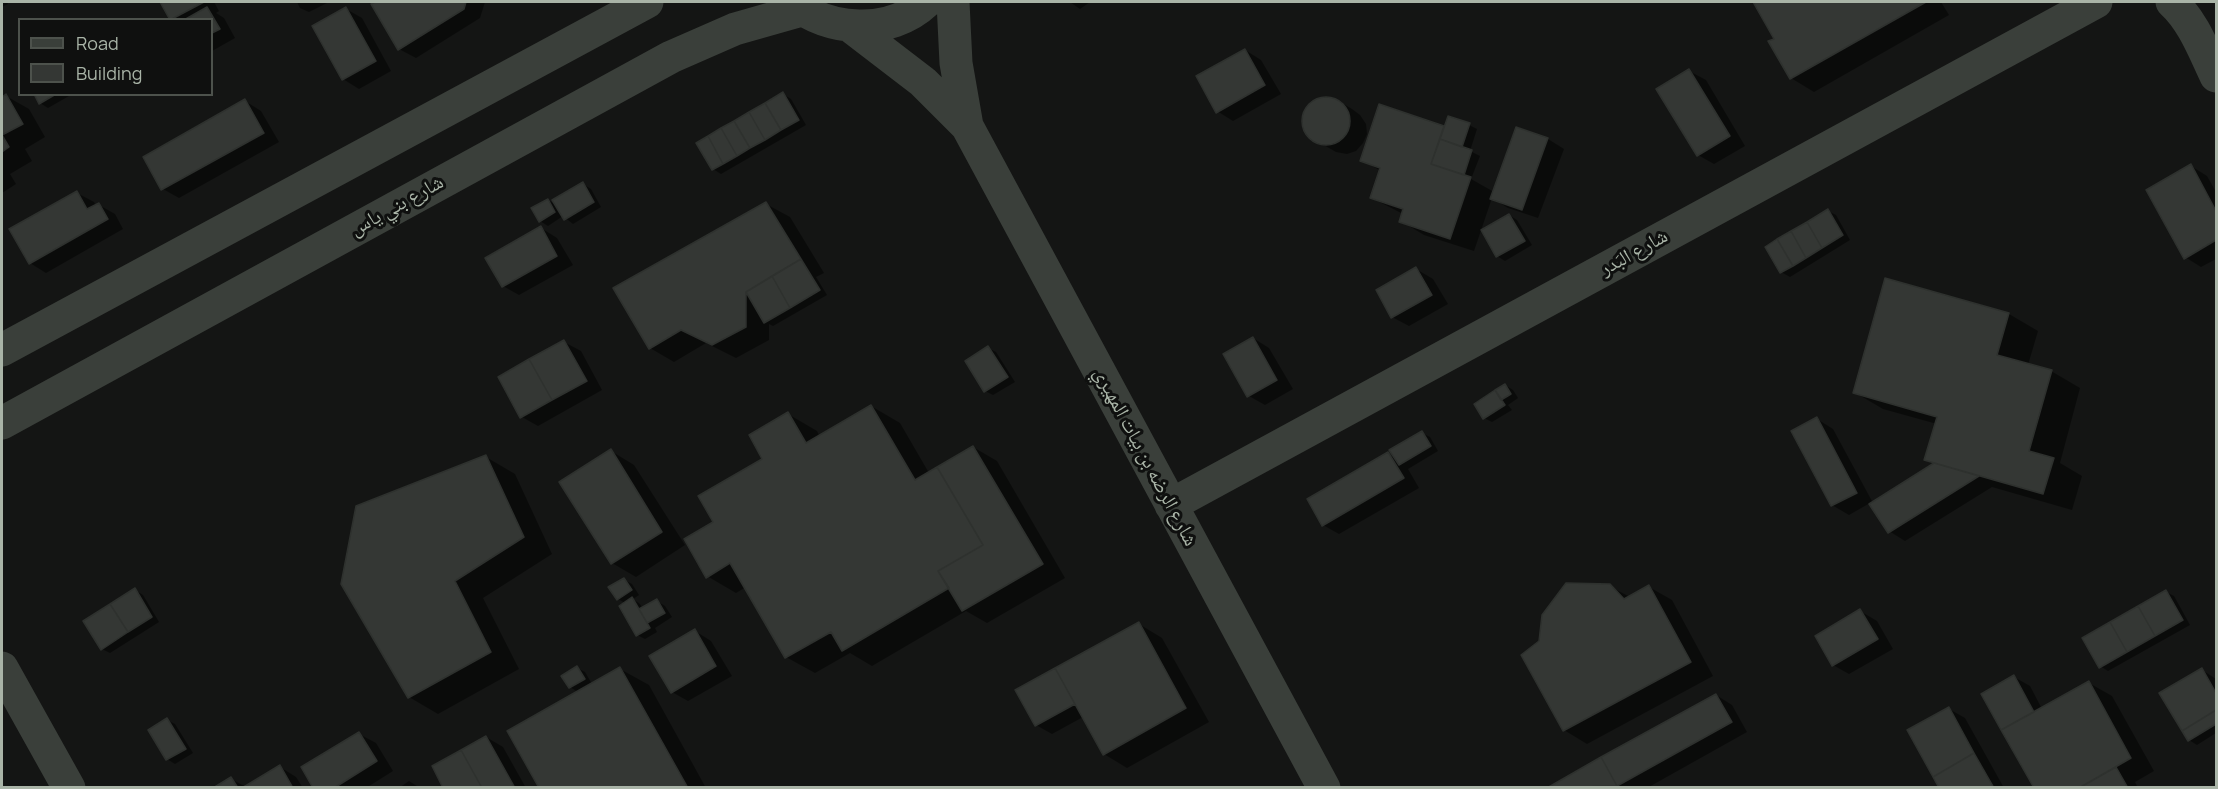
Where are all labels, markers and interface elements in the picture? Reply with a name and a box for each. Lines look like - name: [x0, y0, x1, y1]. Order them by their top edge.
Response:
- legend: [18, 18, 213, 96]
- text: Road: [76, 31, 119, 55]
- text: Building: [76, 61, 142, 85]
- street label: شارع بني ياس: [346, 170, 448, 242]
- street label: شارع البَدر: [1596, 225, 1672, 281]
- street label: شارع الرضه بن بيات المهيري: [1088, 364, 1202, 550]

